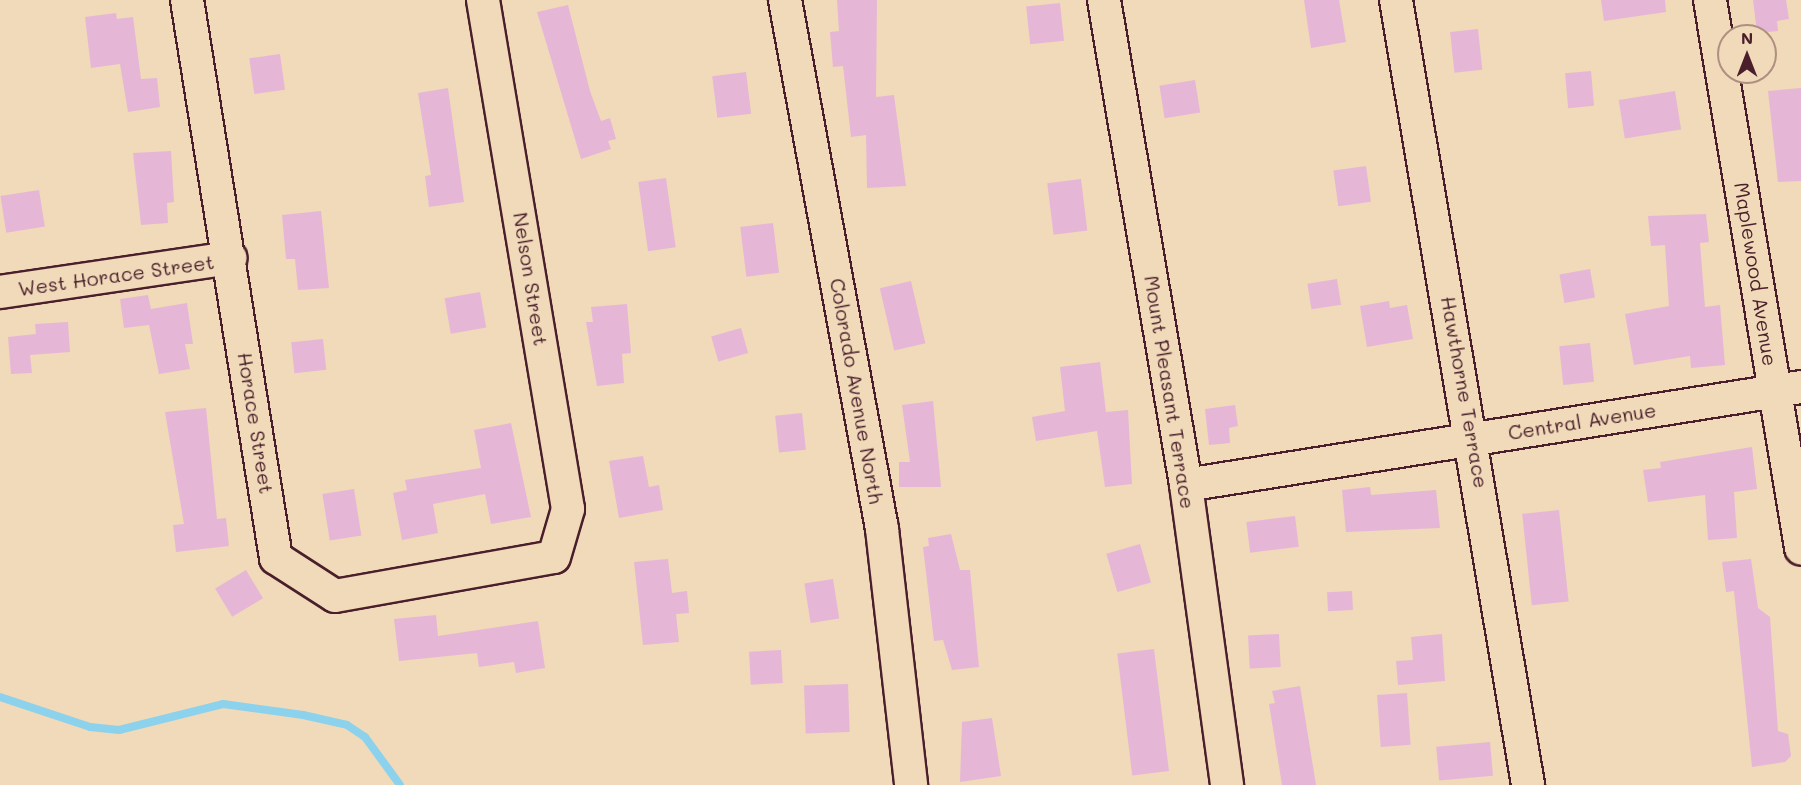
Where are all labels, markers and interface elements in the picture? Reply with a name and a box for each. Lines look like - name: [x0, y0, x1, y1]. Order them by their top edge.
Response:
- north arrow: [1717, 24, 1777, 84]
- text: N: [1741, 27, 1753, 48]
- street label: Maplewood Avenue: [1730, 180, 1782, 368]
- street label: Nelson Street: [509, 211, 553, 347]
- street label: West Horace Street: [16, 249, 216, 301]
- street label: Mount Pleasant Terrace: [1140, 274, 1200, 510]
- street label: Colorado Avenue North: [825, 276, 889, 506]
- street label: Hawthorne Terrace: [1436, 294, 1494, 490]
- street label: Horace Street: [233, 351, 279, 495]
- street label: Central Avenue: [1506, 397, 1658, 445]

